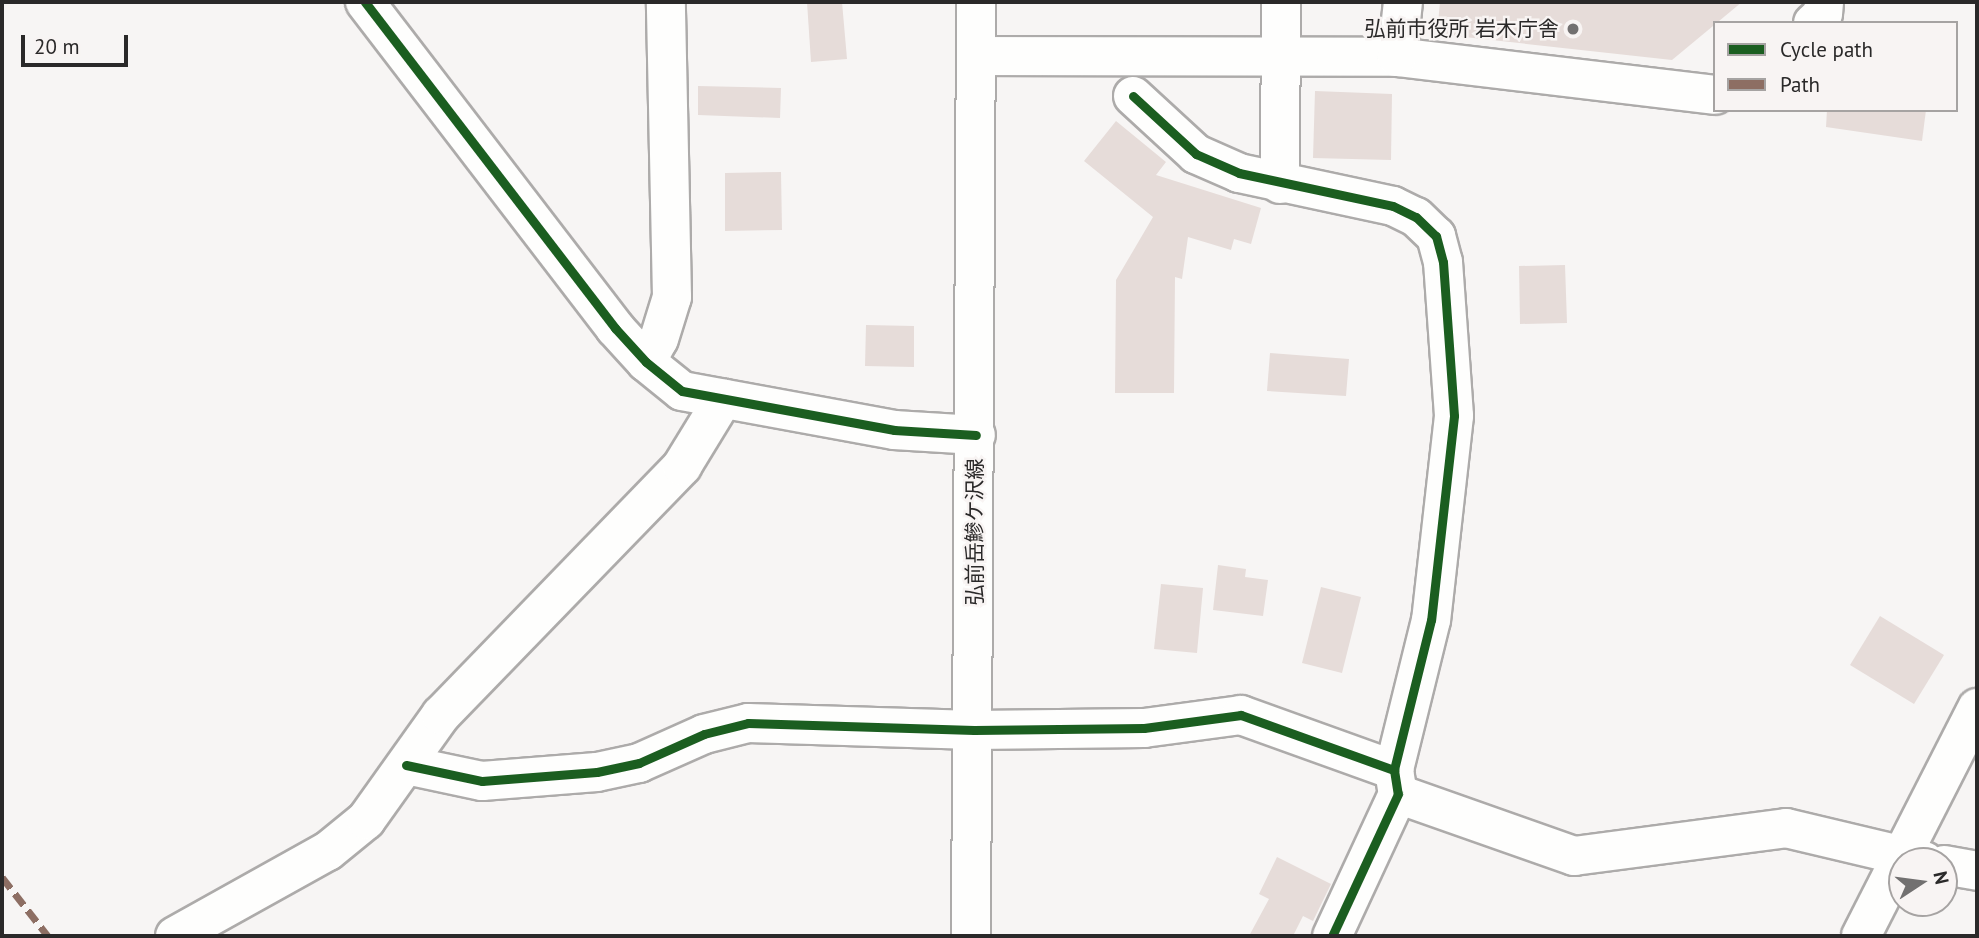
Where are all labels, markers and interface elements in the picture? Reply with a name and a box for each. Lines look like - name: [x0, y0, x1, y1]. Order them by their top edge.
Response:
- place label: 弘前市役所 岩木庁舎: [1364, 16, 1559, 42]
- scale bar: [24, 21, 131, 65]
- marker: 弘前市役所 岩木庁舎: [1565, 21, 1581, 37]
- legend: [1713, 21, 1958, 112]
- text: 20 m: [34, 33, 80, 60]
- text: Cycle path: [1780, 36, 1873, 63]
- text: Path: [1780, 71, 1820, 98]
- street label: 弘前岳鰺ケ沢線: [962, 459, 988, 605]
- north arrow: [1888, 847, 1958, 917]
- text: N: [1928, 869, 1955, 886]

